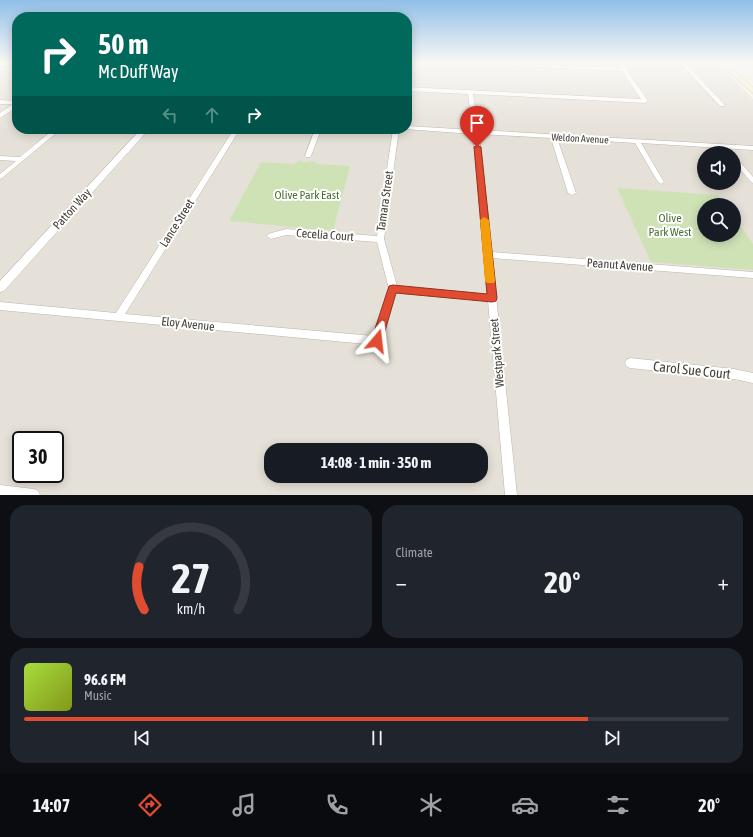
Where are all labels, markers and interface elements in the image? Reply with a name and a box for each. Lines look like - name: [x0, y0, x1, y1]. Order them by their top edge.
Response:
- icon: right: [32, 28, 84, 80]
- text: 50 m: [98, 28, 148, 60]
- text: Mc Duff Way: [98, 61, 178, 82]
- icon: left: [159, 104, 181, 126]
- icon: ahead: [201, 104, 223, 126]
- icon: right: [243, 104, 265, 126]
- pin: [460, 106, 494, 147]
- icon: arrive: [466, 112, 488, 134]
- street label: Weldon Avenue: [551, 132, 609, 146]
- map controls: [697, 146, 741, 242]
- button: sound: [697, 146, 741, 190]
- street label: Tamara Street: [374, 169, 396, 232]
- street label: Patton Way: [50, 186, 94, 232]
- park label: Olive Park East: [275, 188, 340, 202]
- street label: Lance Street: [157, 196, 198, 250]
- button: search: [697, 198, 741, 242]
- park label: Olive Park West: [648, 211, 692, 239]
- street label: Cecelia Court: [296, 226, 355, 244]
- street label: Peanut Avenue: [586, 256, 654, 274]
- street label: Eloy Avenue: [161, 314, 215, 334]
- street label: Westpark Street: [487, 317, 507, 388]
- position arrow: [356, 320, 398, 362]
- street label: Carol Sue Court: [653, 358, 731, 382]
- speed limit sign: 30: [12, 431, 64, 483]
- text: 14:08 · 1 min · 350 m: [321, 454, 431, 471]
- text: Climate: [396, 545, 433, 560]
- text: 27: [171, 553, 210, 601]
- text: 20°: [544, 565, 580, 599]
- text: −: [396, 569, 407, 595]
- text: +: [718, 569, 729, 595]
- text: km/h: [177, 600, 205, 616]
- text: 96.6 FM: [84, 671, 126, 688]
- text: Music: [84, 688, 111, 703]
- icon: previous: [131, 727, 153, 749]
- icon: pause: [366, 727, 388, 749]
- icon: next: [601, 727, 623, 749]
- icon: directions: [136, 791, 164, 819]
- icon: music: [230, 791, 258, 819]
- icon: phone: [323, 791, 351, 819]
- icon: climate: [417, 791, 445, 819]
- icon: car: [511, 791, 539, 819]
- icon: filters: [604, 791, 632, 819]
- text: 14:07: [33, 795, 70, 816]
- text: 20°: [698, 795, 720, 816]

